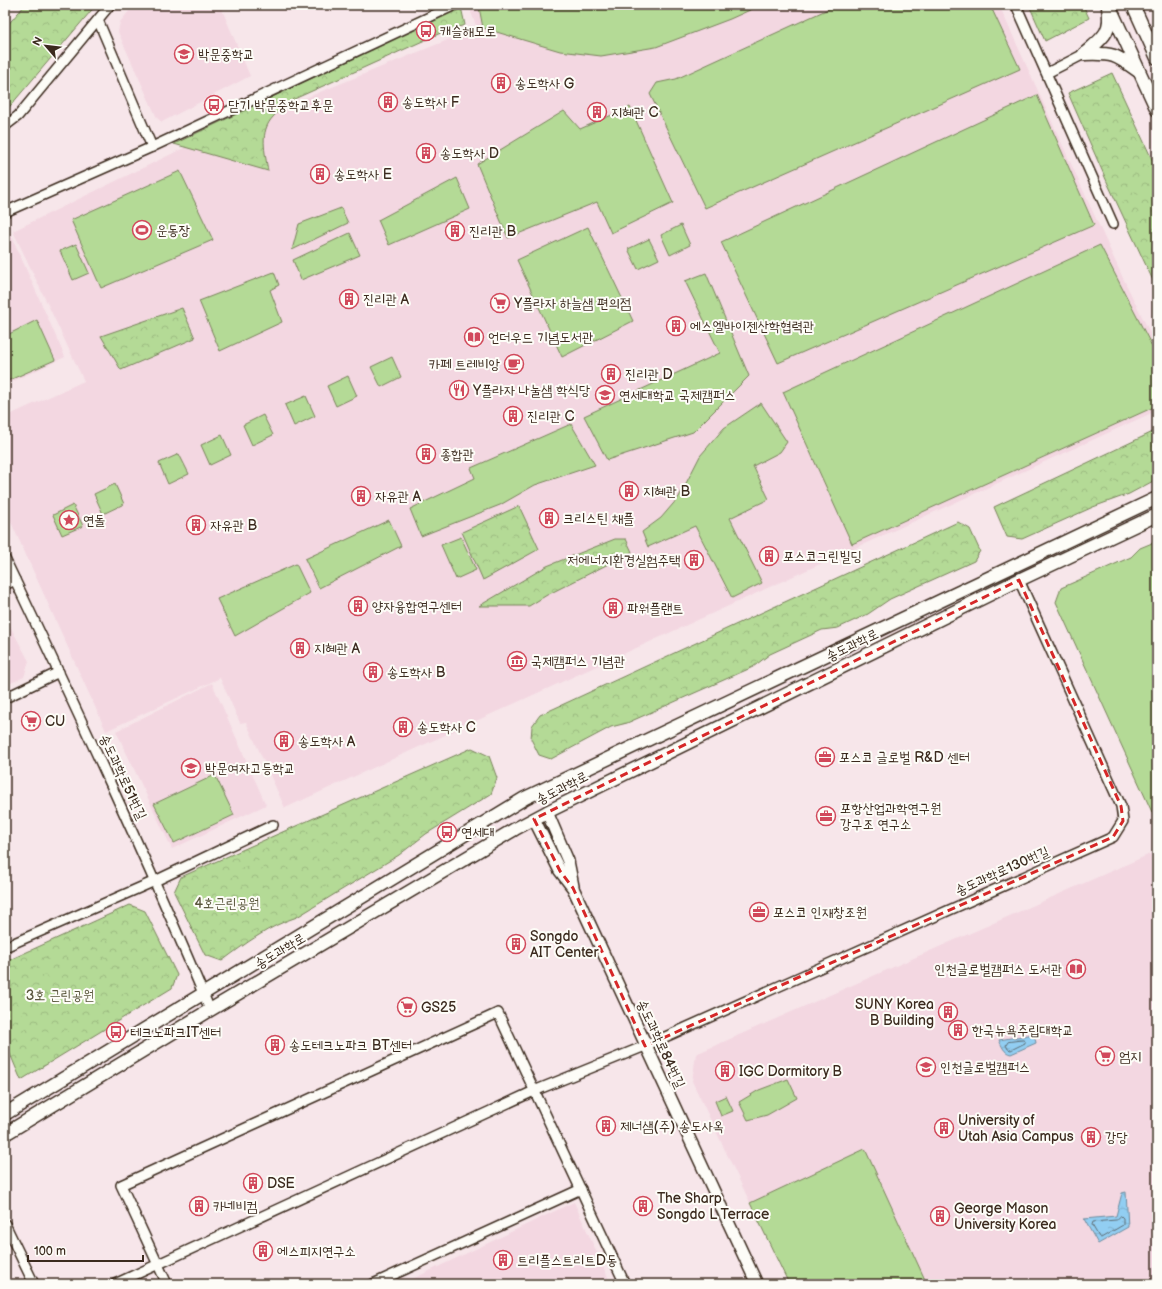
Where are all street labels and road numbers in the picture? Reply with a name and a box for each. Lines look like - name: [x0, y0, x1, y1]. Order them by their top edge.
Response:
- street label: 송도과학로: [823, 625, 881, 665]
- street label: 송도과학로51번길: [96, 732, 151, 823]
- street label: 송도과학로: [533, 768, 591, 808]
- street label: 송도과학로130번길: [952, 842, 1052, 899]
- street label: 송도과학로: [251, 929, 309, 973]
- street label: 송도과학로84번길: [633, 997, 689, 1092]

